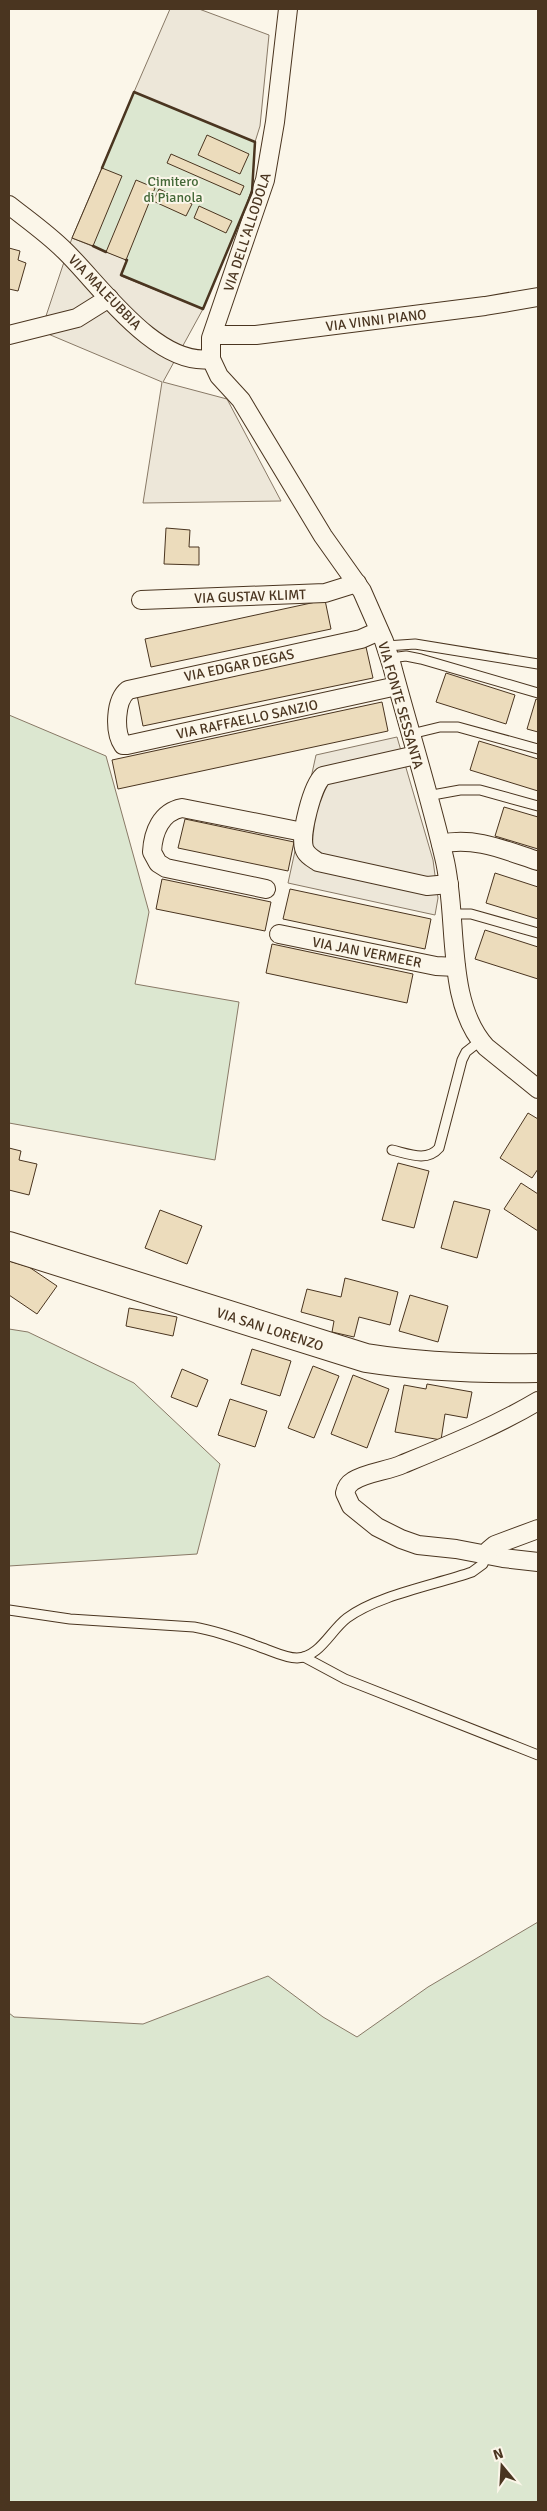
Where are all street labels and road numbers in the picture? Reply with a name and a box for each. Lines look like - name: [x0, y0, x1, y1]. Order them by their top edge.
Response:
- street label: VIA DELL'ALLODOLA: [220, 170, 275, 294]
- street label: VIA MALEUBBIA: [65, 251, 145, 334]
- street label: VIA VINNI PIANO: [325, 306, 427, 335]
- street label: VIA GUSTAV KLIMT: [194, 586, 306, 607]
- street label: VIA FONTE SESSANTA: [374, 640, 427, 771]
- street label: VIA EDGAR DEGAS: [183, 645, 296, 685]
- street label: VIA RAFFAELLO SANZIO: [175, 696, 319, 743]
- street label: VIA JAN VERMEER: [311, 934, 423, 971]
- street label: VIA SAN LORENZO: [214, 1304, 325, 1355]

